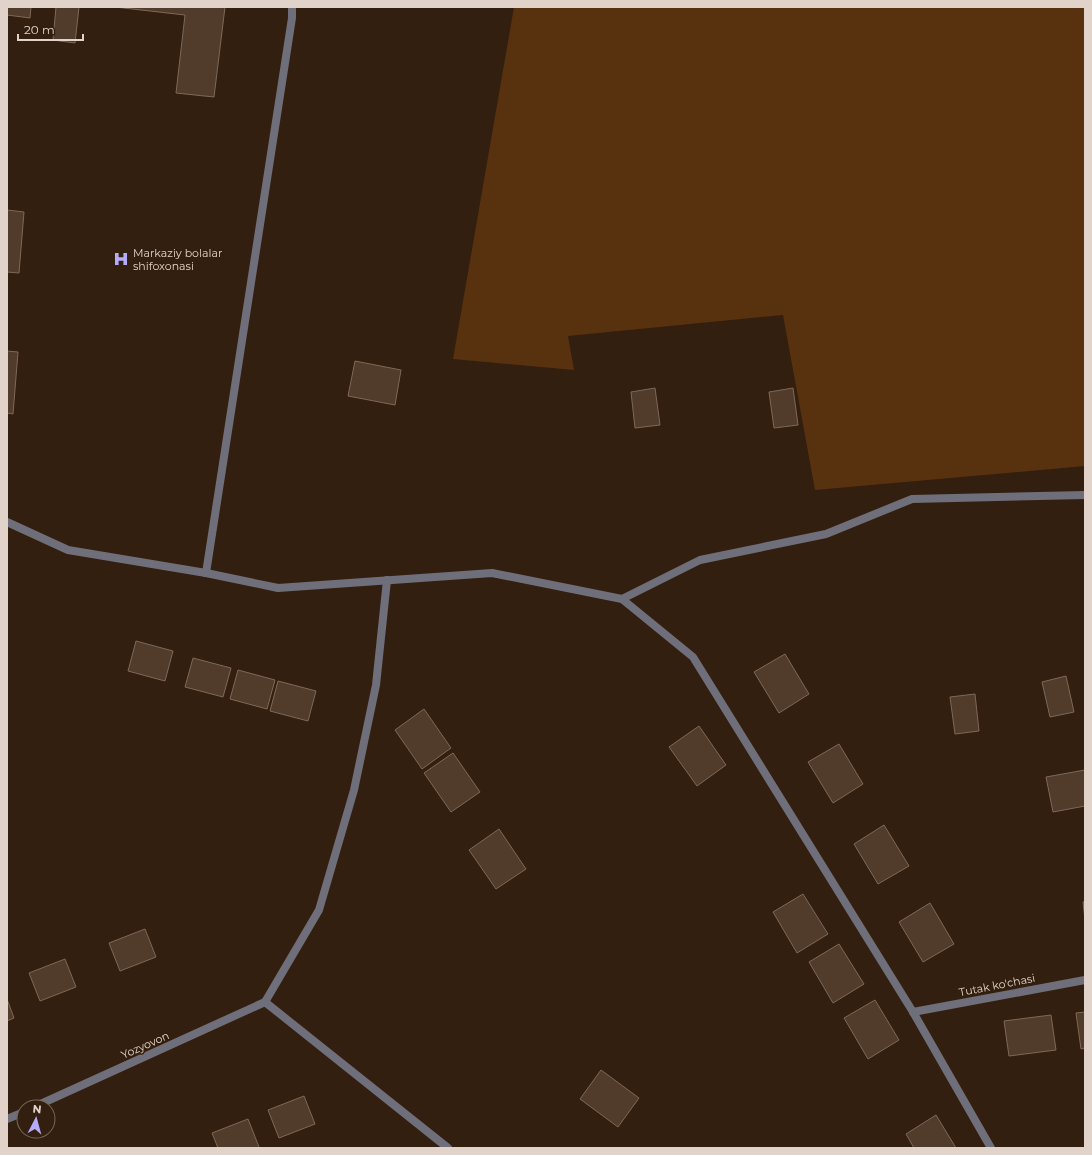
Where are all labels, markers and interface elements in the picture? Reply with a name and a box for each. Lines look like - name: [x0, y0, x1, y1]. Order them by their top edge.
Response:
- scale bar: [18, 16, 83, 42]
- text: 20 m: [24, 22, 55, 37]
- place label: Markaziy bolalar shifoxonasi: [133, 246, 222, 273]
- hospital icon: Markaziy bolalar shifoxonasi: [112, 250, 130, 268]
- street label: Tutak ko'chasi: [958, 971, 1036, 999]
- street label: Yozyovon: [119, 1028, 171, 1062]
- north arrow: [16, 1099, 56, 1139]
- text: N: [32, 1102, 42, 1116]

